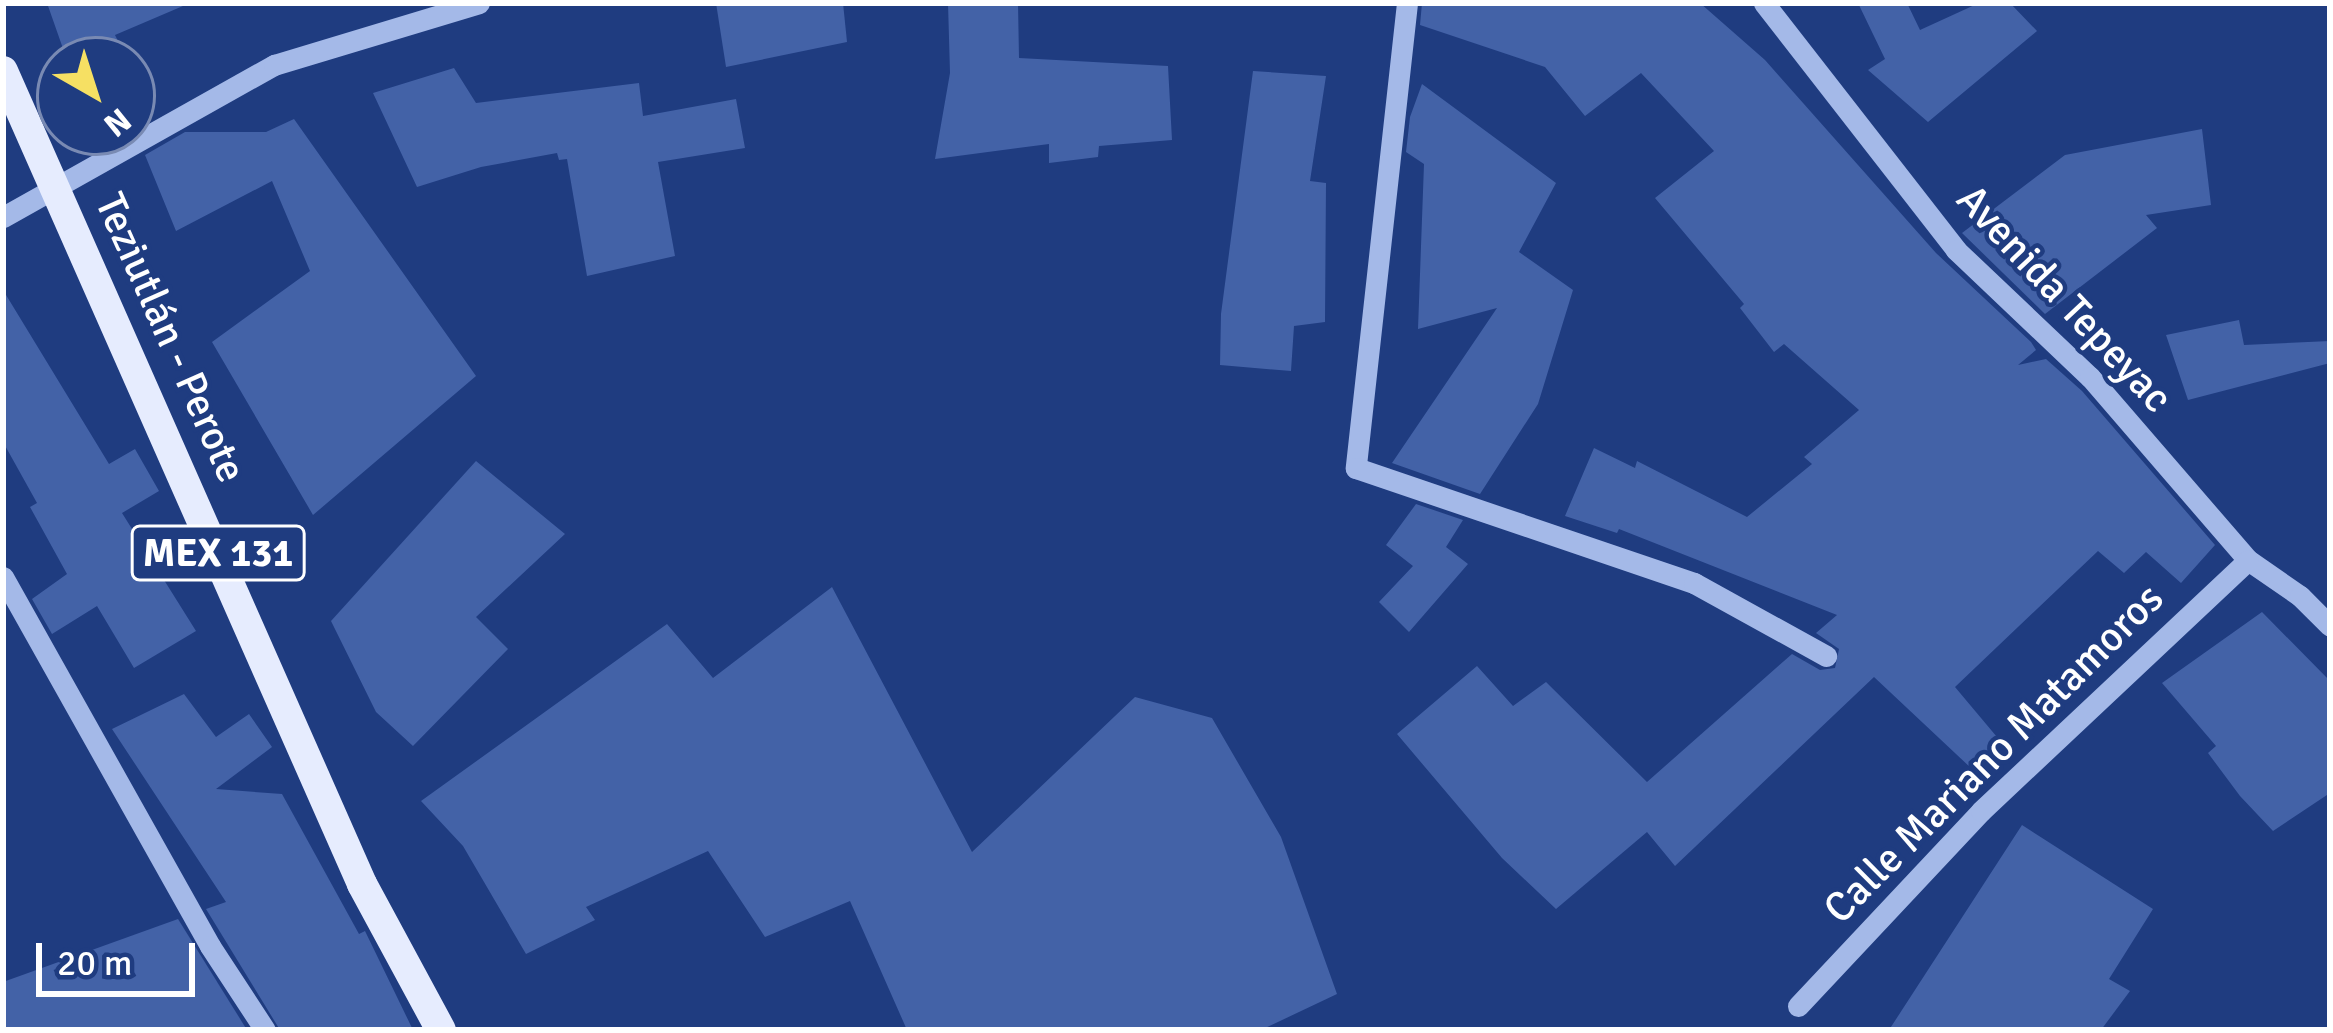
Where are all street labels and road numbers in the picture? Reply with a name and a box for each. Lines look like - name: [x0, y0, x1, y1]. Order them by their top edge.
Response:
- street label: Avenida Tepeyac: [1946, 175, 2182, 423]
- street label: Teziutlán - Perote: [84, 186, 256, 490]
- road number: MEX 131: [128, 520, 308, 586]
- street label: Calle Mariano Matamoros: [1814, 574, 2174, 934]

